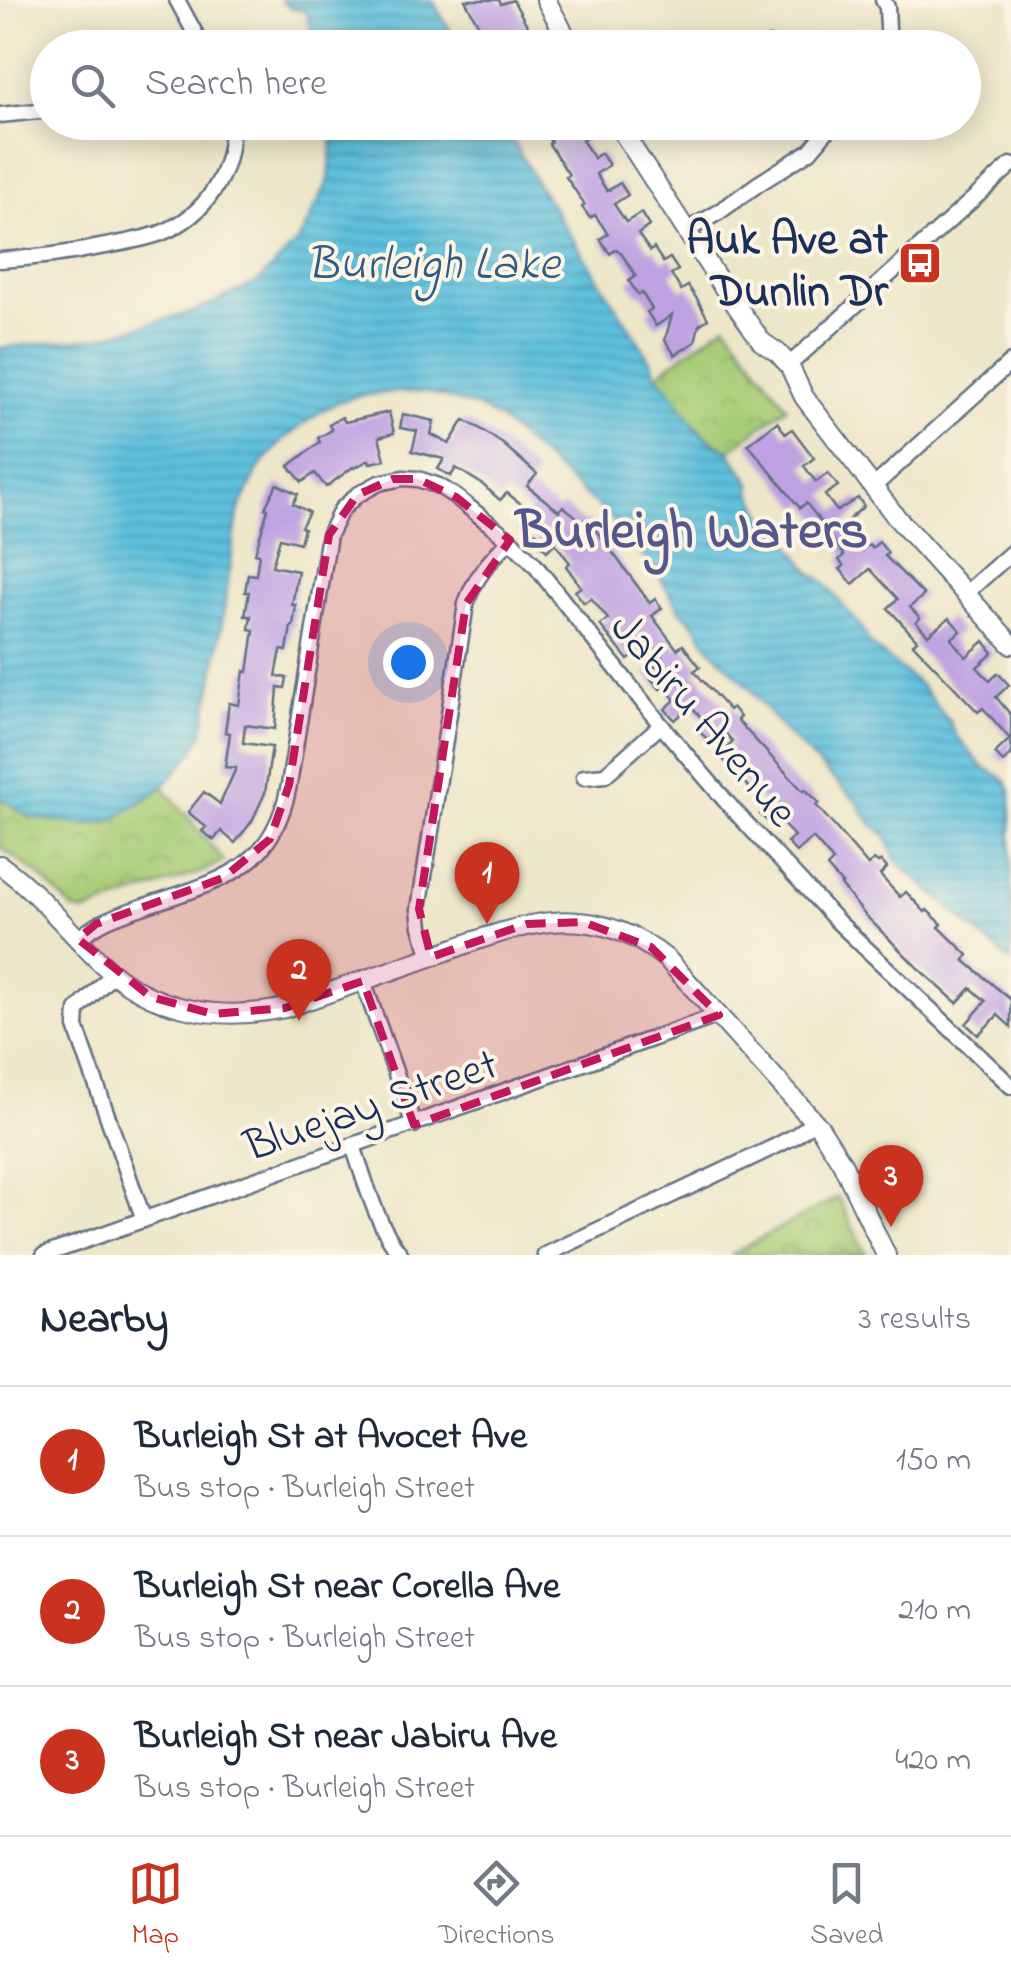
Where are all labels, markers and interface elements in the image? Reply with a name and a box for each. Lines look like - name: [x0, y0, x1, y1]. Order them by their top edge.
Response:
- search box: [30, 30, 981, 140]
- text: Search here: [145, 57, 327, 113]
- icon: search: [65, 58, 120, 113]
- place label: Auk Ave at Dunlin Dr: [686, 209, 889, 327]
- water label: Burleigh Lake: [306, 231, 562, 302]
- bus stop icon: Auk Ave at Dunlin Dr: [897, 240, 943, 286]
- district label: Burleigh Waters: [514, 494, 868, 575]
- street label: Jabiru Avenue: [592, 599, 813, 844]
- your location: [383, 637, 434, 688]
- pin: 1: [454, 842, 520, 924]
- pin: 2: [266, 938, 332, 1021]
- street label: Bluejay Street: [235, 1034, 507, 1182]
- pin: 3: [858, 1144, 924, 1227]
- text: Nearby: [40, 1290, 168, 1351]
- text: 3 results: [859, 1297, 971, 1344]
- text: Burleigh St at Avocet Ave: [135, 1410, 527, 1466]
- text: 1: [67, 1438, 78, 1485]
- text: 150 m: [896, 1438, 971, 1485]
- text: Bus stop · Burleigh Street: [135, 1466, 475, 1513]
- text: Burleigh St near Corella Ave: [135, 1560, 560, 1616]
- text: 2: [65, 1588, 80, 1635]
- text: 210 m: [898, 1588, 971, 1635]
- text: Bus stop · Burleigh Street: [135, 1616, 475, 1663]
- text: Burleigh St near Jabiru Ave: [135, 1710, 557, 1766]
- text: 3: [66, 1738, 79, 1785]
- text: 420 m: [895, 1738, 971, 1785]
- text: Bus stop · Burleigh Street: [135, 1766, 475, 1813]
- tab: Map: [128, 1856, 183, 1957]
- tab: Directions: [438, 1856, 555, 1957]
- tab: Saved: [810, 1856, 883, 1957]

